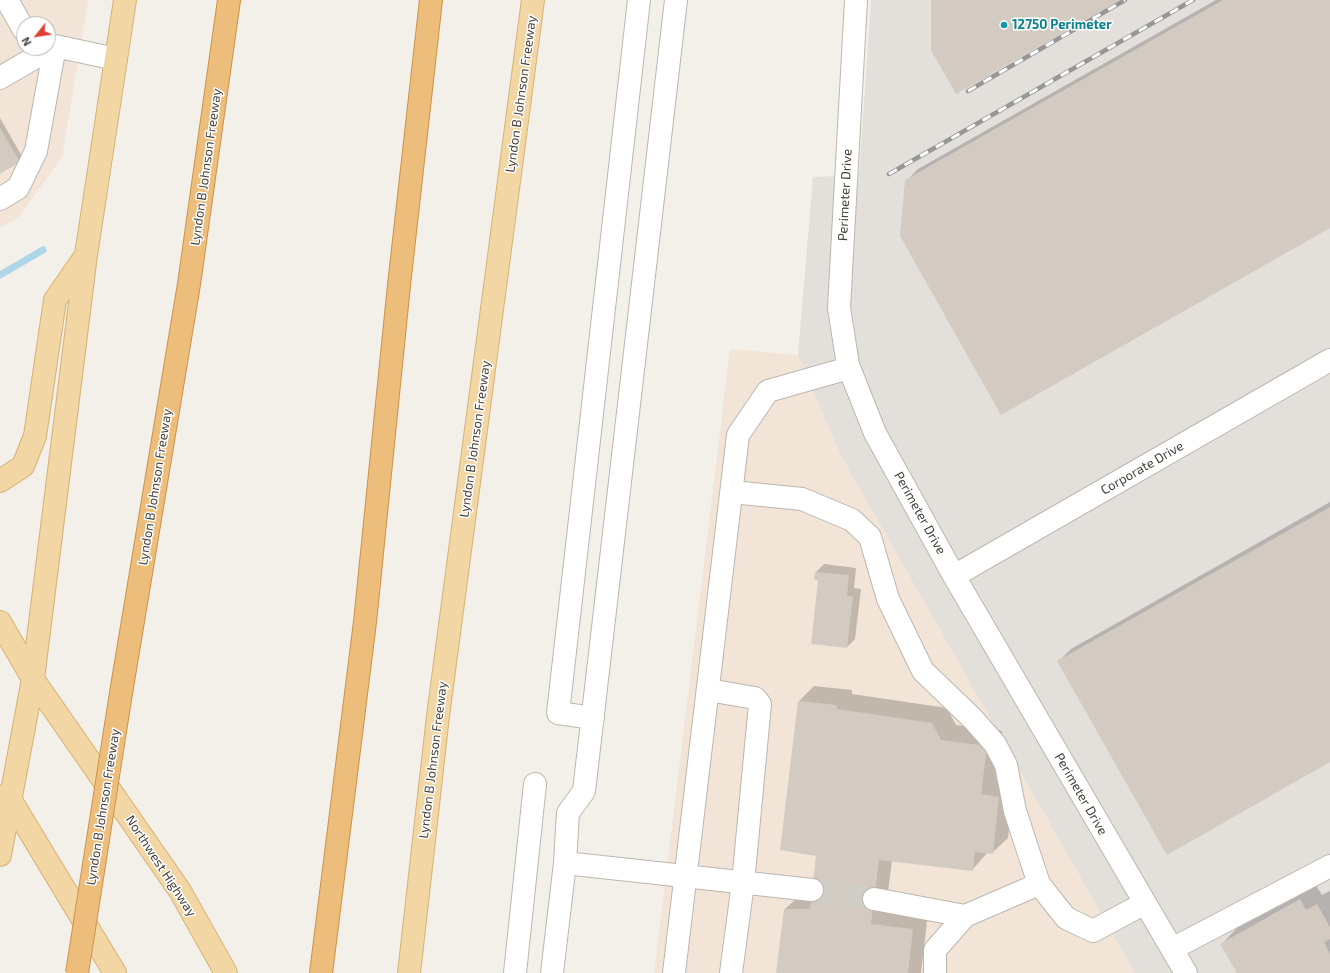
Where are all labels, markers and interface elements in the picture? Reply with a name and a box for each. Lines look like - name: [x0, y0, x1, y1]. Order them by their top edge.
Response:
- street label: Lyndon B Johnson Freeway: [502, 15, 540, 173]
- north arrow: [16, 16, 56, 56]
- place label: 12750 Perimeter: [1012, 17, 1112, 33]
- marker: 12750 Perimeter: [999, 20, 1009, 30]
- text: N: [18, 35, 34, 48]
- street label: Lyndon B Johnson Freeway: [187, 88, 225, 246]
- street label: Perimeter Drive: [835, 149, 855, 241]
- street label: Lyndon B Johnson Freeway: [456, 360, 494, 518]
- street label: Lyndon B Johnson Freeway: [135, 408, 175, 566]
- street label: Corporate Drive: [1098, 438, 1186, 498]
- street label: Perimeter Drive: [891, 469, 949, 557]
- street label: Lyndon B Johnson Freeway: [416, 680, 450, 840]
- street label: Lyndon B Johnson Freeway: [83, 728, 123, 886]
- street label: Perimeter Drive: [1051, 750, 1111, 838]
- street label: Northwest Highway: [122, 812, 200, 920]

